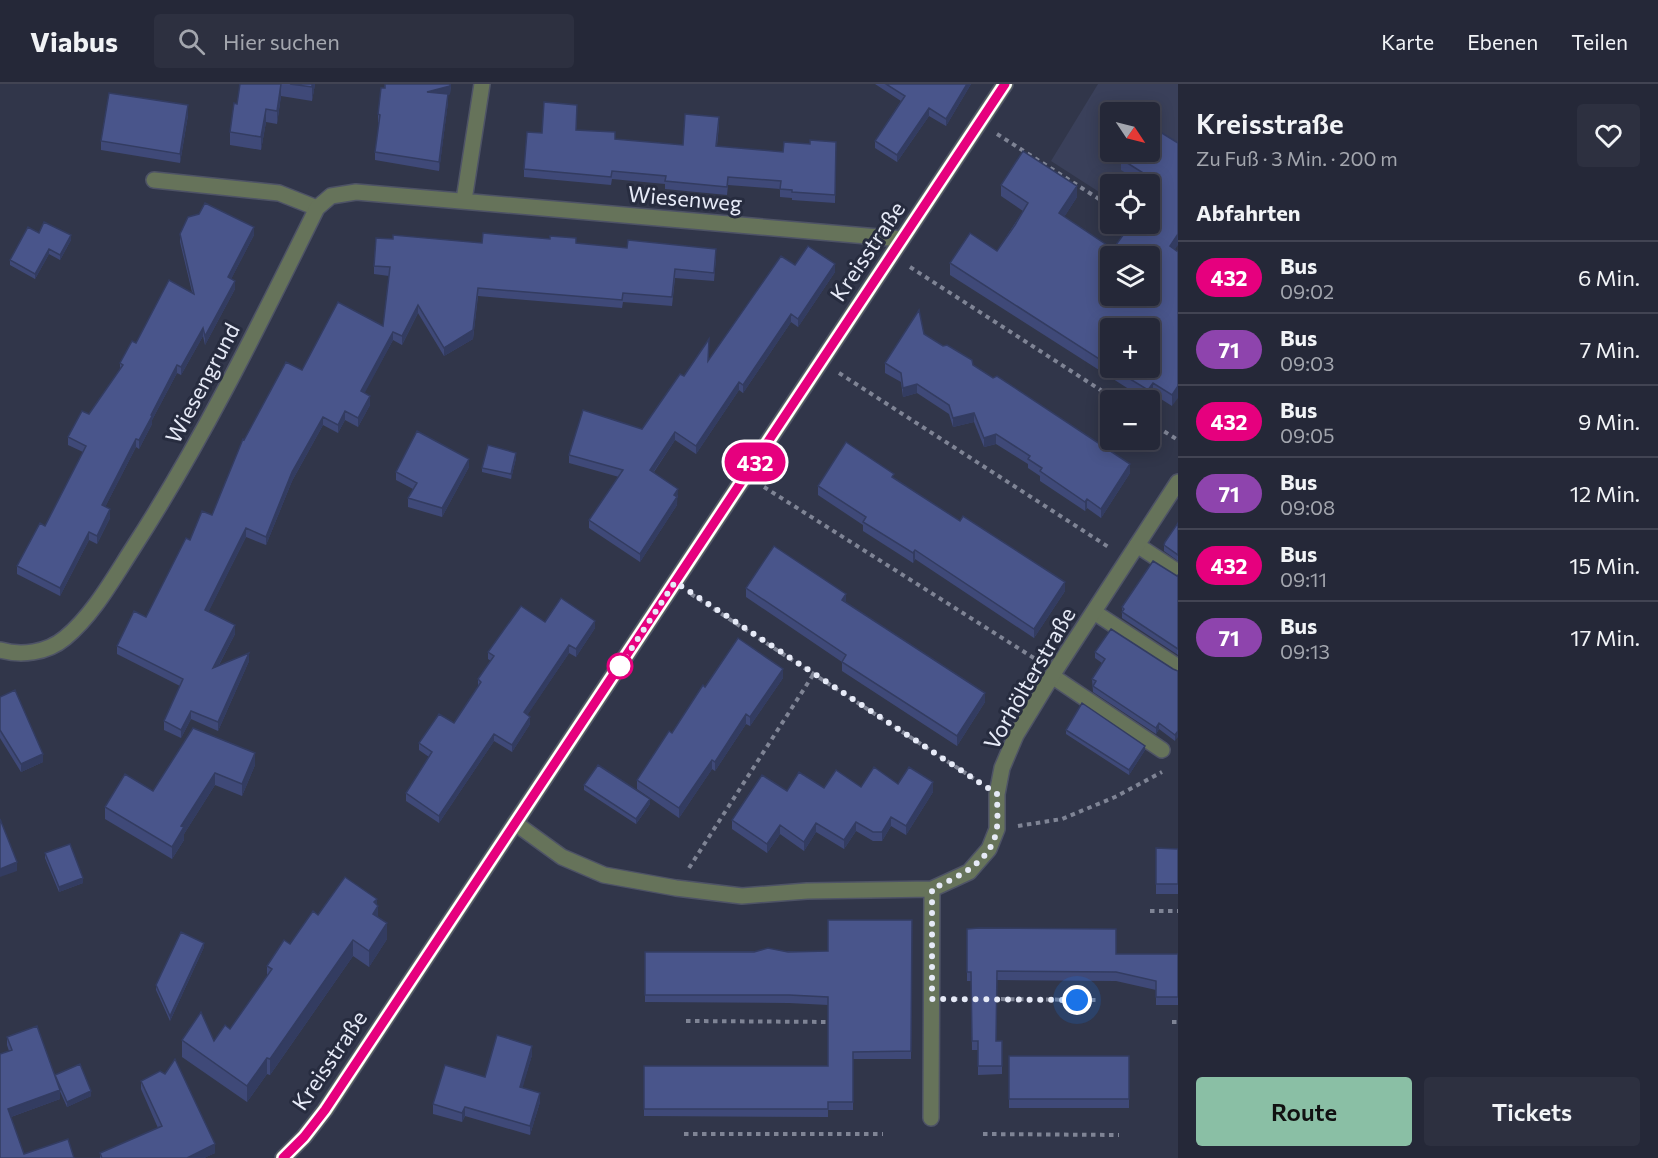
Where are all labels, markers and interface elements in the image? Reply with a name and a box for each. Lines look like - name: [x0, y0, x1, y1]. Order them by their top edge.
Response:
- search box: [154, 14, 574, 68]
- text: Viabus: [30, 24, 118, 58]
- icon: search: [175, 25, 208, 58]
- text: Hier suchen: [223, 28, 340, 55]
- text: Karte: [1381, 29, 1434, 54]
- text: Ebenen: [1467, 29, 1538, 54]
- text: Teilen: [1571, 29, 1628, 54]
- north arrow: [1100, 102, 1160, 162]
- map controls: [1100, 102, 1160, 450]
- button: heart: [1577, 104, 1640, 167]
- text: Kreisstraße: [1196, 106, 1344, 140]
- text: Zu Fuß · 3 Min. · 200 m: [1196, 146, 1398, 170]
- button: locate: [1100, 174, 1160, 234]
- street label: Wiesenweg: [627, 180, 743, 216]
- street label: Kreisstraße: [824, 196, 910, 306]
- text: Abfahrten: [1196, 199, 1300, 226]
- button: layers: [1100, 246, 1160, 306]
- text: Bus: [1280, 252, 1317, 279]
- text: 6 Min.: [1578, 264, 1640, 291]
- text: 432: [1211, 265, 1247, 290]
- text: 09:02: [1280, 279, 1334, 303]
- street label: Wiesengrund: [159, 318, 245, 448]
- button: +: [1100, 318, 1160, 378]
- text: Bus: [1280, 324, 1317, 351]
- text: 7 Min.: [1580, 336, 1640, 363]
- text: 71: [1218, 337, 1240, 362]
- text: 09:03: [1280, 351, 1334, 375]
- button: −: [1100, 390, 1160, 450]
- text: Bus: [1280, 396, 1317, 423]
- text: 9 Min.: [1578, 408, 1640, 435]
- text: 432: [1211, 409, 1247, 434]
- text: 09:05: [1280, 423, 1334, 447]
- line badge: 432: [720, 442, 789, 482]
- text: 432: [737, 450, 773, 475]
- text: Bus: [1280, 468, 1317, 495]
- text: 12 Min.: [1570, 480, 1640, 507]
- text: 71: [1218, 481, 1240, 506]
- text: 09:08: [1280, 495, 1335, 519]
- text: Bus: [1280, 540, 1317, 567]
- text: 15 Min.: [1569, 552, 1640, 579]
- text: 432: [1211, 553, 1247, 578]
- text: 09:11: [1280, 567, 1327, 591]
- street label: Vorhölterstraße: [977, 602, 1081, 754]
- text: Bus: [1280, 612, 1317, 639]
- text: 17 Min.: [1570, 624, 1640, 651]
- text: 71: [1218, 625, 1240, 650]
- text: 09:13: [1280, 639, 1330, 663]
- unlabelled marker: [607, 653, 633, 679]
- your location: [1062, 985, 1092, 1015]
- street label: Kreisstraße: [286, 1005, 372, 1115]
- button: Route: [1196, 1077, 1412, 1146]
- button: Tickets: [1424, 1077, 1640, 1146]

